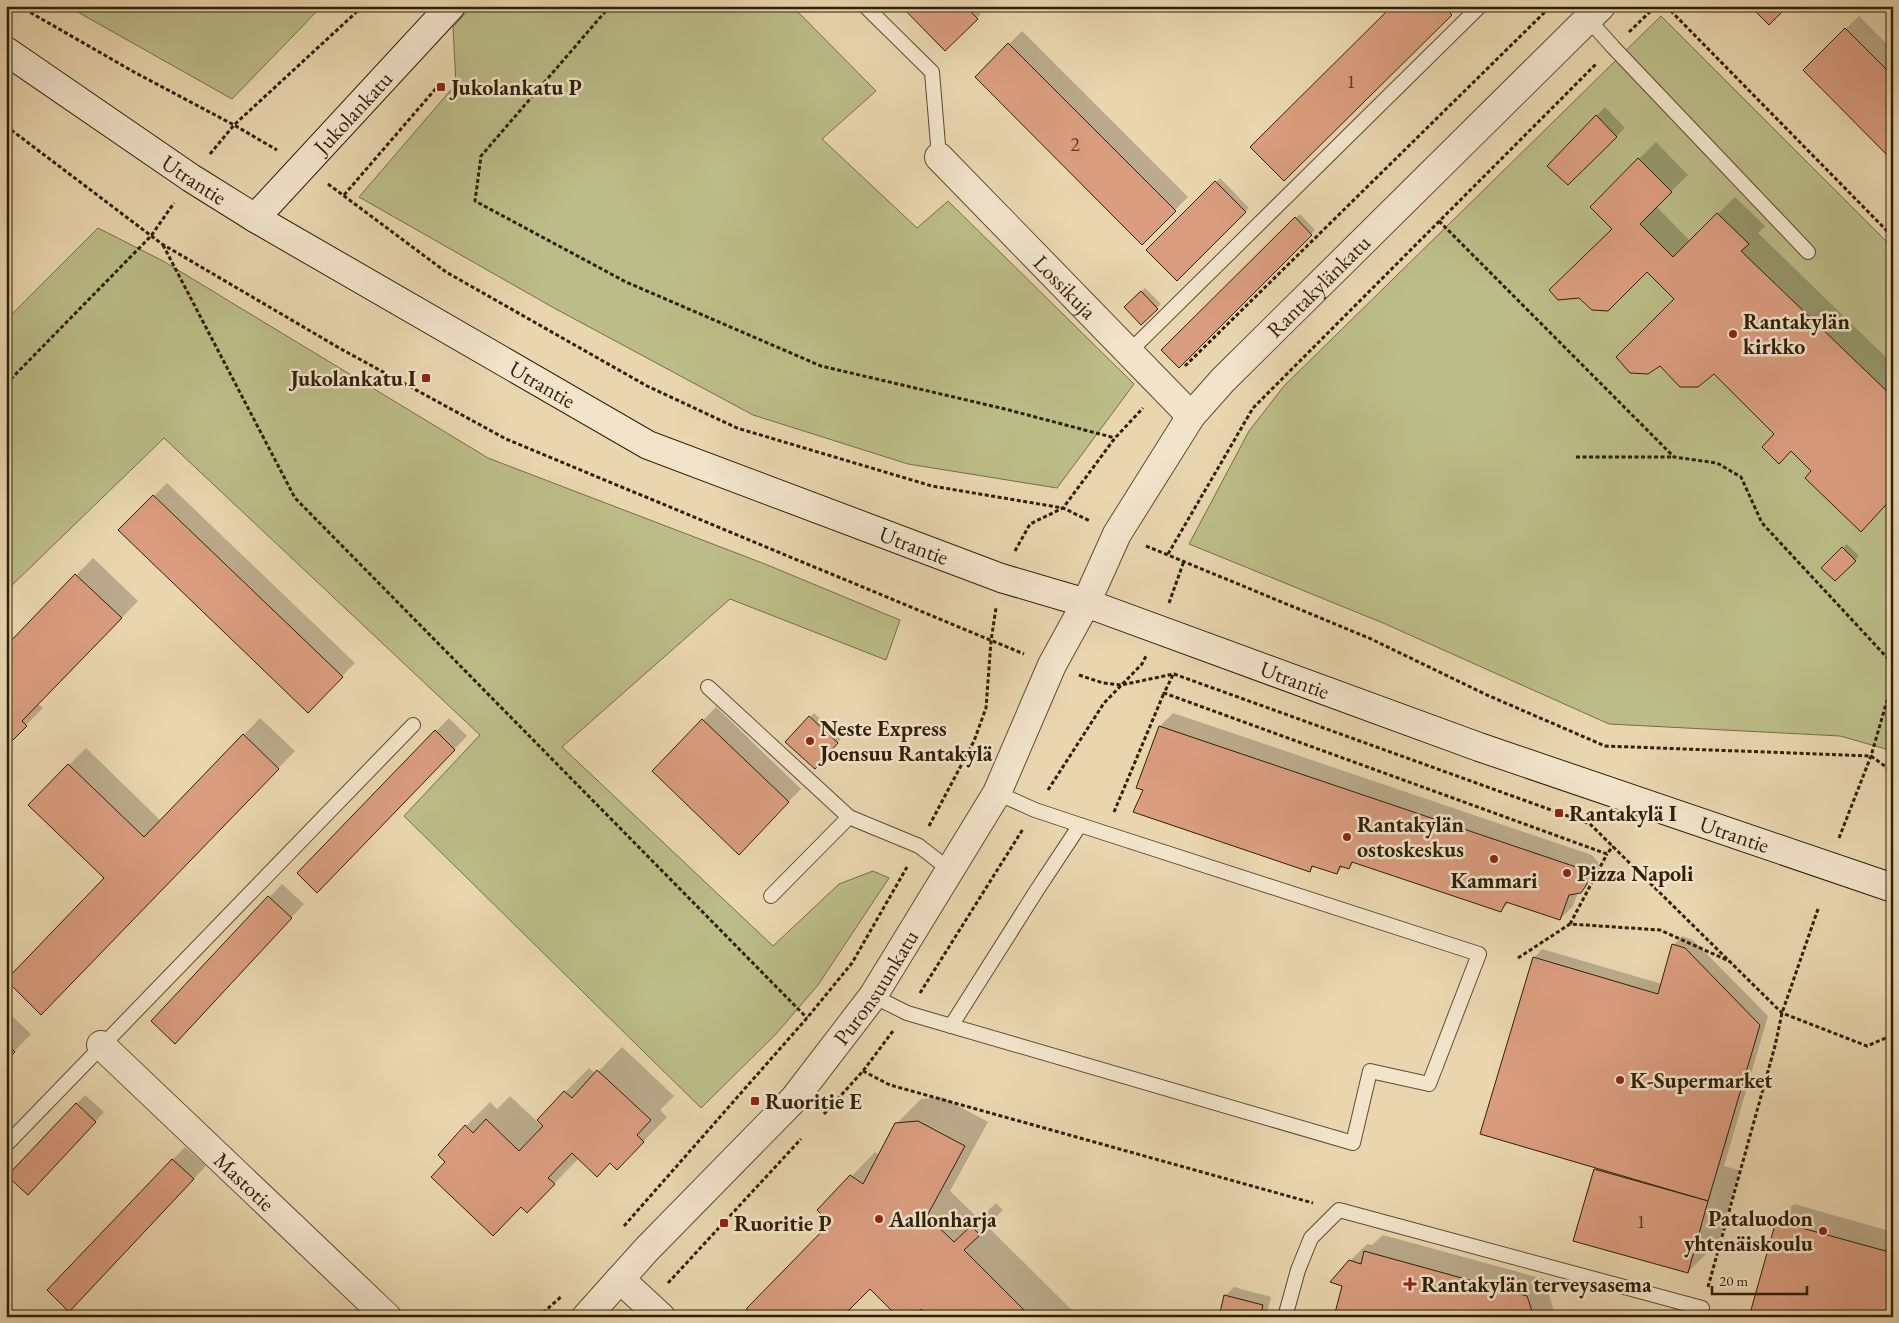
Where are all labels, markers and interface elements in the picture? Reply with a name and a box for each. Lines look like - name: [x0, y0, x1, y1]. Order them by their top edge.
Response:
- street label: Jukolankatu: [306, 64, 399, 162]
- house number: 1: [1346, 68, 1356, 94]
- place label: Jukolankatu P: [449, 73, 582, 102]
- marker: Jukolankatu P: [435, 81, 447, 93]
- house number: 2: [1070, 131, 1080, 157]
- street label: Utrantie: [156, 148, 233, 211]
- street label: Rantakylänkatu: [1260, 228, 1377, 344]
- street label: Lossikuja: [1027, 248, 1103, 325]
- place label: Rantakylän kirkko: [1743, 307, 1850, 361]
- marker: Rantakylän kirkko: [1727, 328, 1739, 340]
- street label: Utrantie: [504, 354, 581, 415]
- place label: Jukolankatu I: [288, 364, 416, 393]
- marker: Jukolankatu I: [420, 372, 432, 384]
- street label: Utrantie: [875, 519, 953, 572]
- street label: Utrantie: [1256, 654, 1334, 706]
- place label: Neste Express Joensuu Rantakylä: [818, 714, 993, 768]
- marker: Neste Express Joensuu Rantakylä: [804, 735, 816, 747]
- place label: Rantakylä I: [1569, 799, 1677, 828]
- marker: Rantakylä I: [1553, 807, 1565, 819]
- street label: Utrantie: [1696, 809, 1774, 859]
- place label: Rantakylän ostoskeskus: [1357, 810, 1464, 864]
- marker: Rantakylän ostoskeskus: [1341, 831, 1353, 843]
- marker: Kammari: [1488, 853, 1500, 865]
- place label: Pizza Napoli: [1577, 859, 1694, 888]
- place label: Kammari: [1450, 866, 1538, 895]
- marker: Pizza Napoli: [1561, 867, 1573, 879]
- street label: Puronsuunkatu: [826, 924, 925, 1051]
- place label: K-Supermarket: [1630, 1066, 1773, 1095]
- marker: K-Supermarket: [1614, 1074, 1626, 1086]
- place label: Ruoritie E: [765, 1087, 862, 1116]
- marker: Ruoritie E: [749, 1095, 761, 1107]
- street label: Mastotie: [208, 1145, 282, 1218]
- place label: Pataluodon yhtenäiskoulu: [1684, 1204, 1814, 1258]
- place label: Aallonharja: [888, 1205, 997, 1234]
- house number: 1: [1636, 1208, 1646, 1234]
- place label: Ruoritie P: [734, 1209, 832, 1238]
- marker: Aallonharja: [873, 1213, 885, 1225]
- marker: Ruoritie P: [718, 1217, 730, 1229]
- marker: Pataluodon yhtenäiskoulu: [1817, 1225, 1829, 1237]
- scale bar: [1712, 1263, 1806, 1295]
- place label: Rantakylän terveysasema: [1421, 1270, 1652, 1299]
- text: 20 m: [1719, 1271, 1748, 1290]
- marker: Rantakylän terveysasema: [1403, 1277, 1417, 1291]

